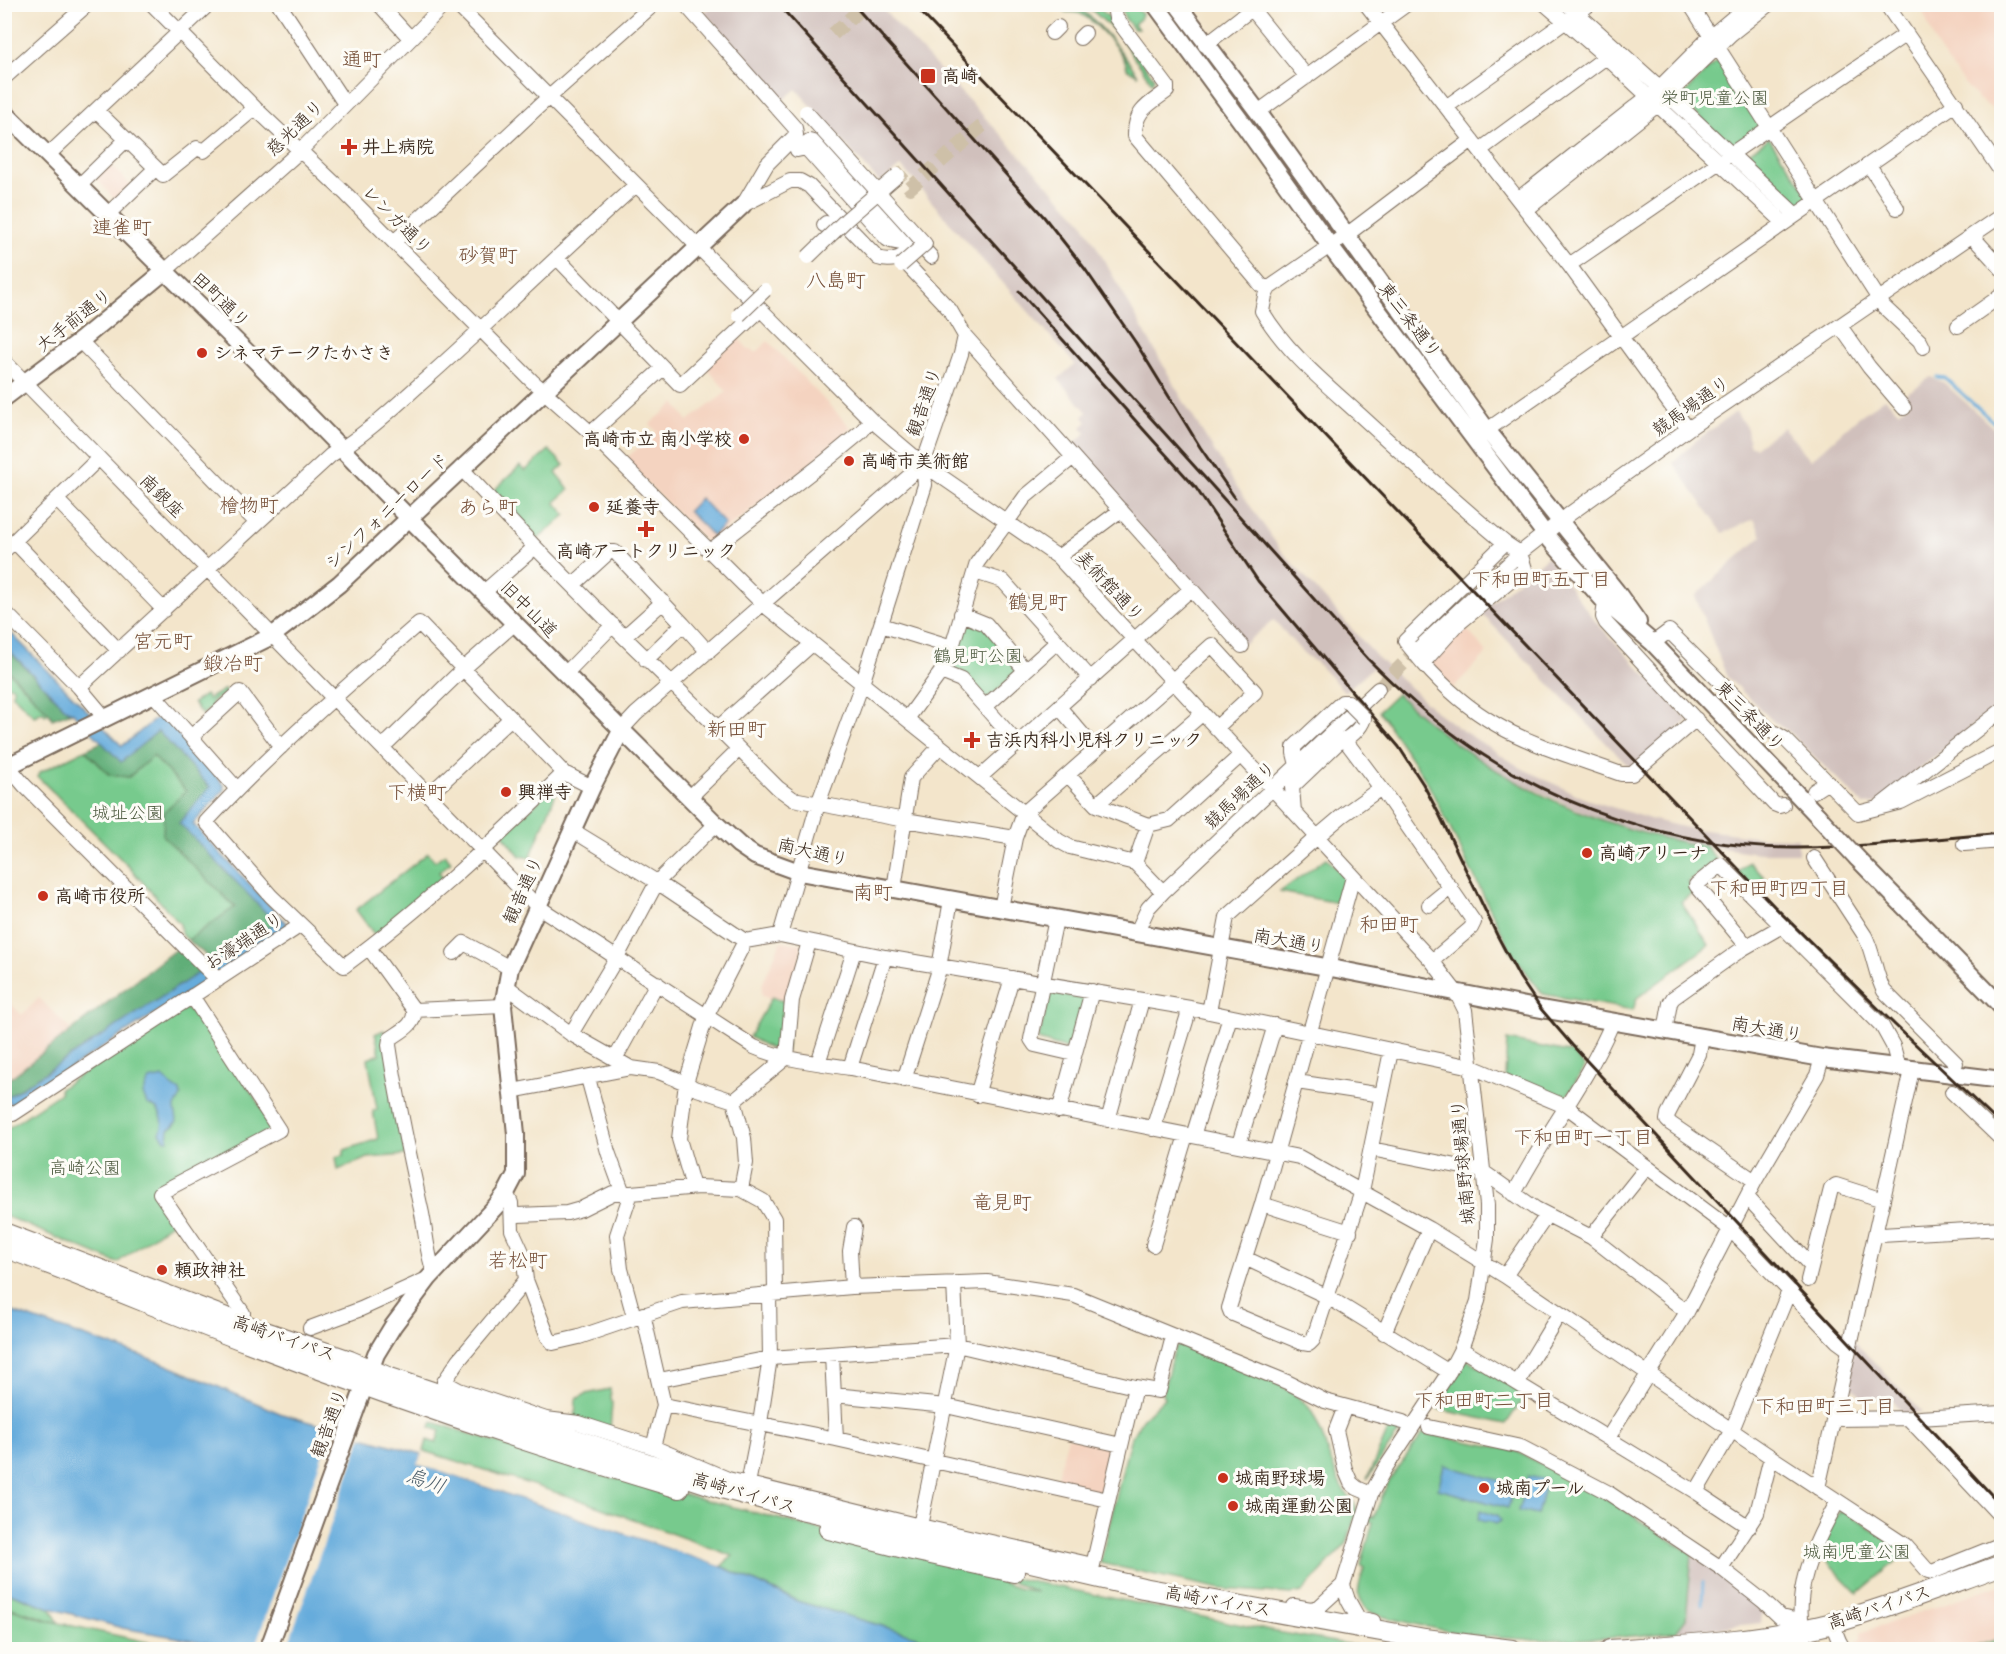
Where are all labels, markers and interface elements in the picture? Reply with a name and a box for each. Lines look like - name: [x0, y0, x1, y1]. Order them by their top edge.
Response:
- district label: 通町: [342, 42, 382, 77]
- place label: 高崎: [942, 60, 978, 92]
- marker: 高崎: [919, 67, 937, 85]
- park label: 栄町児童公園: [1661, 82, 1769, 114]
- street label: 慈光通り: [258, 91, 332, 165]
- place label: 井上病院: [362, 131, 434, 163]
- marker: 井上病院: [340, 138, 358, 156]
- street label: レンガ通り: [354, 177, 440, 263]
- district label: 連雀町: [92, 210, 152, 245]
- district label: 砂賀町: [458, 238, 518, 273]
- street label: 田町通り: [184, 263, 258, 337]
- district label: 八島町: [806, 263, 866, 298]
- street label: 東三条通り: [1370, 274, 1450, 366]
- street label: 大手前通り: [29, 280, 119, 360]
- place label: シネマテークたかさき: [214, 337, 394, 369]
- marker: シネマテークたかさき: [195, 346, 209, 360]
- street label: 観音通り: [897, 363, 951, 441]
- street label: 競馬場通り: [1645, 367, 1737, 445]
- place label: 高崎市立 南小学校: [583, 423, 732, 455]
- marker: 高崎市立 南小学校: [737, 432, 751, 446]
- street label: シンフォニーロード: [317, 444, 457, 578]
- place label: 高崎市美術館: [861, 445, 969, 477]
- marker: 高崎市美術館: [842, 454, 856, 468]
- street label: 南銀座: [132, 466, 192, 526]
- district label: 檜物町: [219, 488, 279, 523]
- district label: あら町: [458, 490, 518, 525]
- place label: 延養寺: [606, 491, 660, 523]
- marker: 延養寺: [587, 500, 601, 514]
- marker: 高崎アートクリニック: [637, 520, 655, 538]
- place label: 高崎アートクリニック: [556, 535, 736, 567]
- street label: 美術館通り: [1068, 542, 1152, 630]
- district label: 下和田町五丁目: [1471, 562, 1611, 597]
- street label: 旧中山道: [492, 572, 566, 646]
- district label: 鶴見町: [1008, 585, 1068, 620]
- district label: 宮元町: [133, 624, 193, 659]
- park label: 鶴見町公園: [933, 640, 1023, 672]
- district label: 鍛冶町: [203, 646, 263, 681]
- street label: 東三条通り: [1707, 673, 1793, 759]
- district label: 新田町: [707, 712, 767, 747]
- place label: 吉浜内科小児科クリニック: [986, 724, 1202, 756]
- marker: 吉浜内科小児科クリニック: [963, 731, 981, 749]
- street label: 競馬場通り: [1196, 753, 1284, 837]
- district label: 下横町: [387, 775, 447, 810]
- place label: 興禅寺: [518, 776, 572, 808]
- marker: 興禅寺: [499, 785, 513, 799]
- park label: 城址公園: [92, 797, 164, 829]
- street label: 南大通り: [774, 828, 852, 876]
- place label: 高崎アリーナ: [1599, 837, 1707, 869]
- marker: 高崎アリーナ: [1580, 846, 1594, 860]
- street label: 観音通り: [494, 851, 552, 929]
- district label: 下和田町四丁目: [1709, 871, 1849, 906]
- district label: 南町: [853, 875, 893, 910]
- place label: 高崎市役所: [55, 880, 145, 912]
- marker: 高崎市役所: [36, 889, 50, 903]
- street label: お濠端通り: [198, 903, 290, 979]
- district label: 和田町: [1359, 907, 1419, 942]
- street label: 南大通り: [1251, 919, 1327, 963]
- street label: 南大通り: [1729, 1007, 1805, 1051]
- street label: 城南野球場通り: [1442, 1098, 1484, 1226]
- district label: 下和田町一丁目: [1513, 1120, 1653, 1155]
- park label: 高崎公園: [49, 1152, 121, 1184]
- district label: 竜見町: [972, 1185, 1032, 1220]
- district label: 若松町: [488, 1243, 548, 1278]
- place label: 頼政神社: [174, 1254, 246, 1286]
- marker: 頼政神社: [155, 1263, 169, 1277]
- street label: 高崎バイパス: [228, 1305, 340, 1371]
- district label: 下和田町二丁目: [1414, 1383, 1554, 1418]
- street label: 観音通り: [302, 1384, 356, 1462]
- district label: 下和田町三丁目: [1755, 1389, 1895, 1424]
- water label: 烏川: [401, 1458, 451, 1504]
- place label: 城南野球場: [1235, 1462, 1325, 1494]
- street label: 高崎バイパス: [688, 1463, 800, 1523]
- marker: 城南野球場: [1216, 1471, 1230, 1485]
- place label: 城南プール: [1496, 1472, 1584, 1504]
- marker: 城南プール: [1477, 1481, 1491, 1495]
- place label: 城南運動公園: [1245, 1490, 1353, 1522]
- marker: 城南運動公園: [1226, 1499, 1240, 1513]
- park label: 城南児童公園: [1803, 1536, 1911, 1568]
- street label: 高崎バイパス: [1823, 1575, 1935, 1639]
- street label: 高崎バイパス: [1162, 1576, 1274, 1626]

